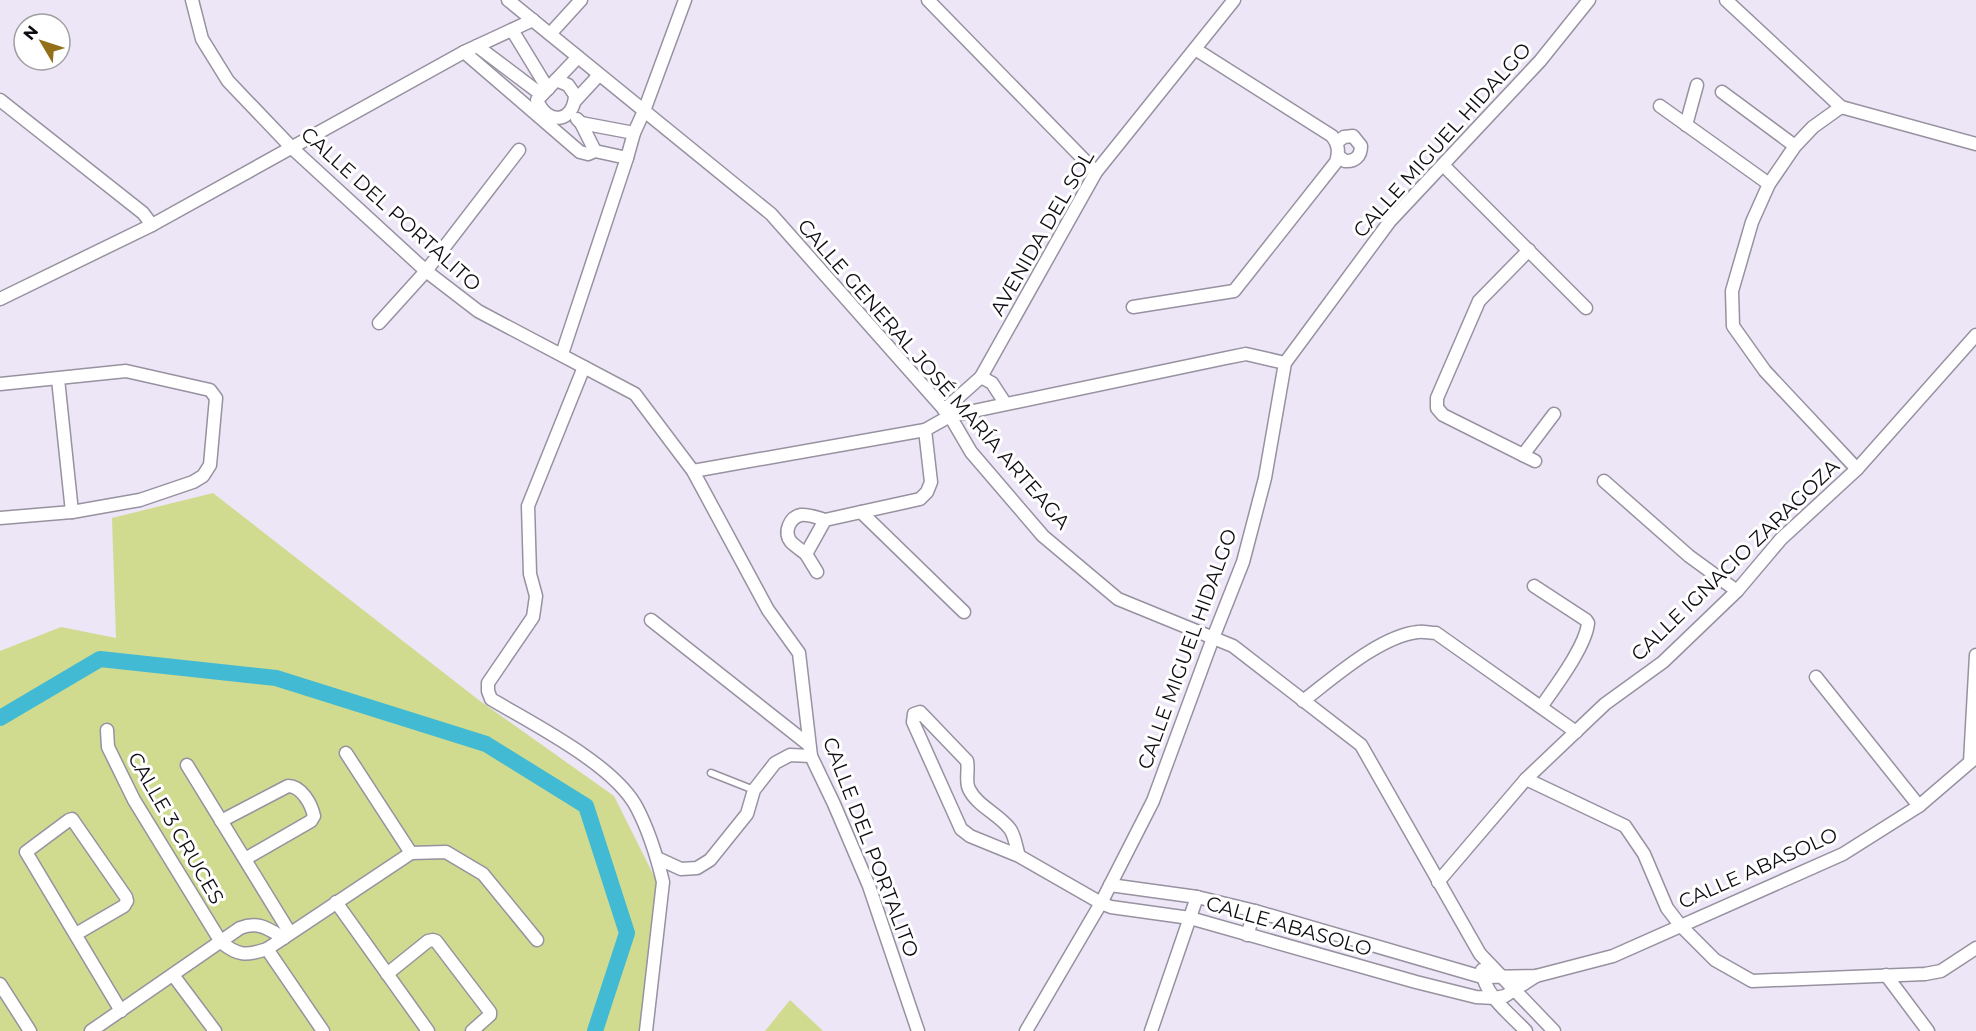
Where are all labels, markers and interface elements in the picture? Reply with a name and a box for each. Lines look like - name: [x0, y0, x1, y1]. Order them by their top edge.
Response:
- north arrow: [12, 12, 72, 72]
- text: N: [19, 22, 42, 44]
- street label: CALLE MIGUEL HIDALGO: [1348, 38, 1536, 242]
- street label: CALLE DEL PORTALITO: [296, 122, 486, 296]
- street label: AVENIDA DEL SOL: [985, 146, 1099, 320]
- street label: CALLE GENERAL JOSÉ MARÍA ARTEAGA: [793, 214, 1076, 535]
- street label: CALLE IGNACIO ZARAGOZA: [1626, 454, 1844, 666]
- street label: CALLE MIGUEL HIDALGO: [1132, 526, 1242, 772]
- street label: CALLE DEL PORTALITO: [818, 734, 924, 960]
- street label: CALLE 3 CRUCES: [123, 748, 229, 908]
- street label: CALLE ABASOLO: [1675, 822, 1841, 914]
- street label: CALLE ABASOLO: [1203, 891, 1375, 961]

